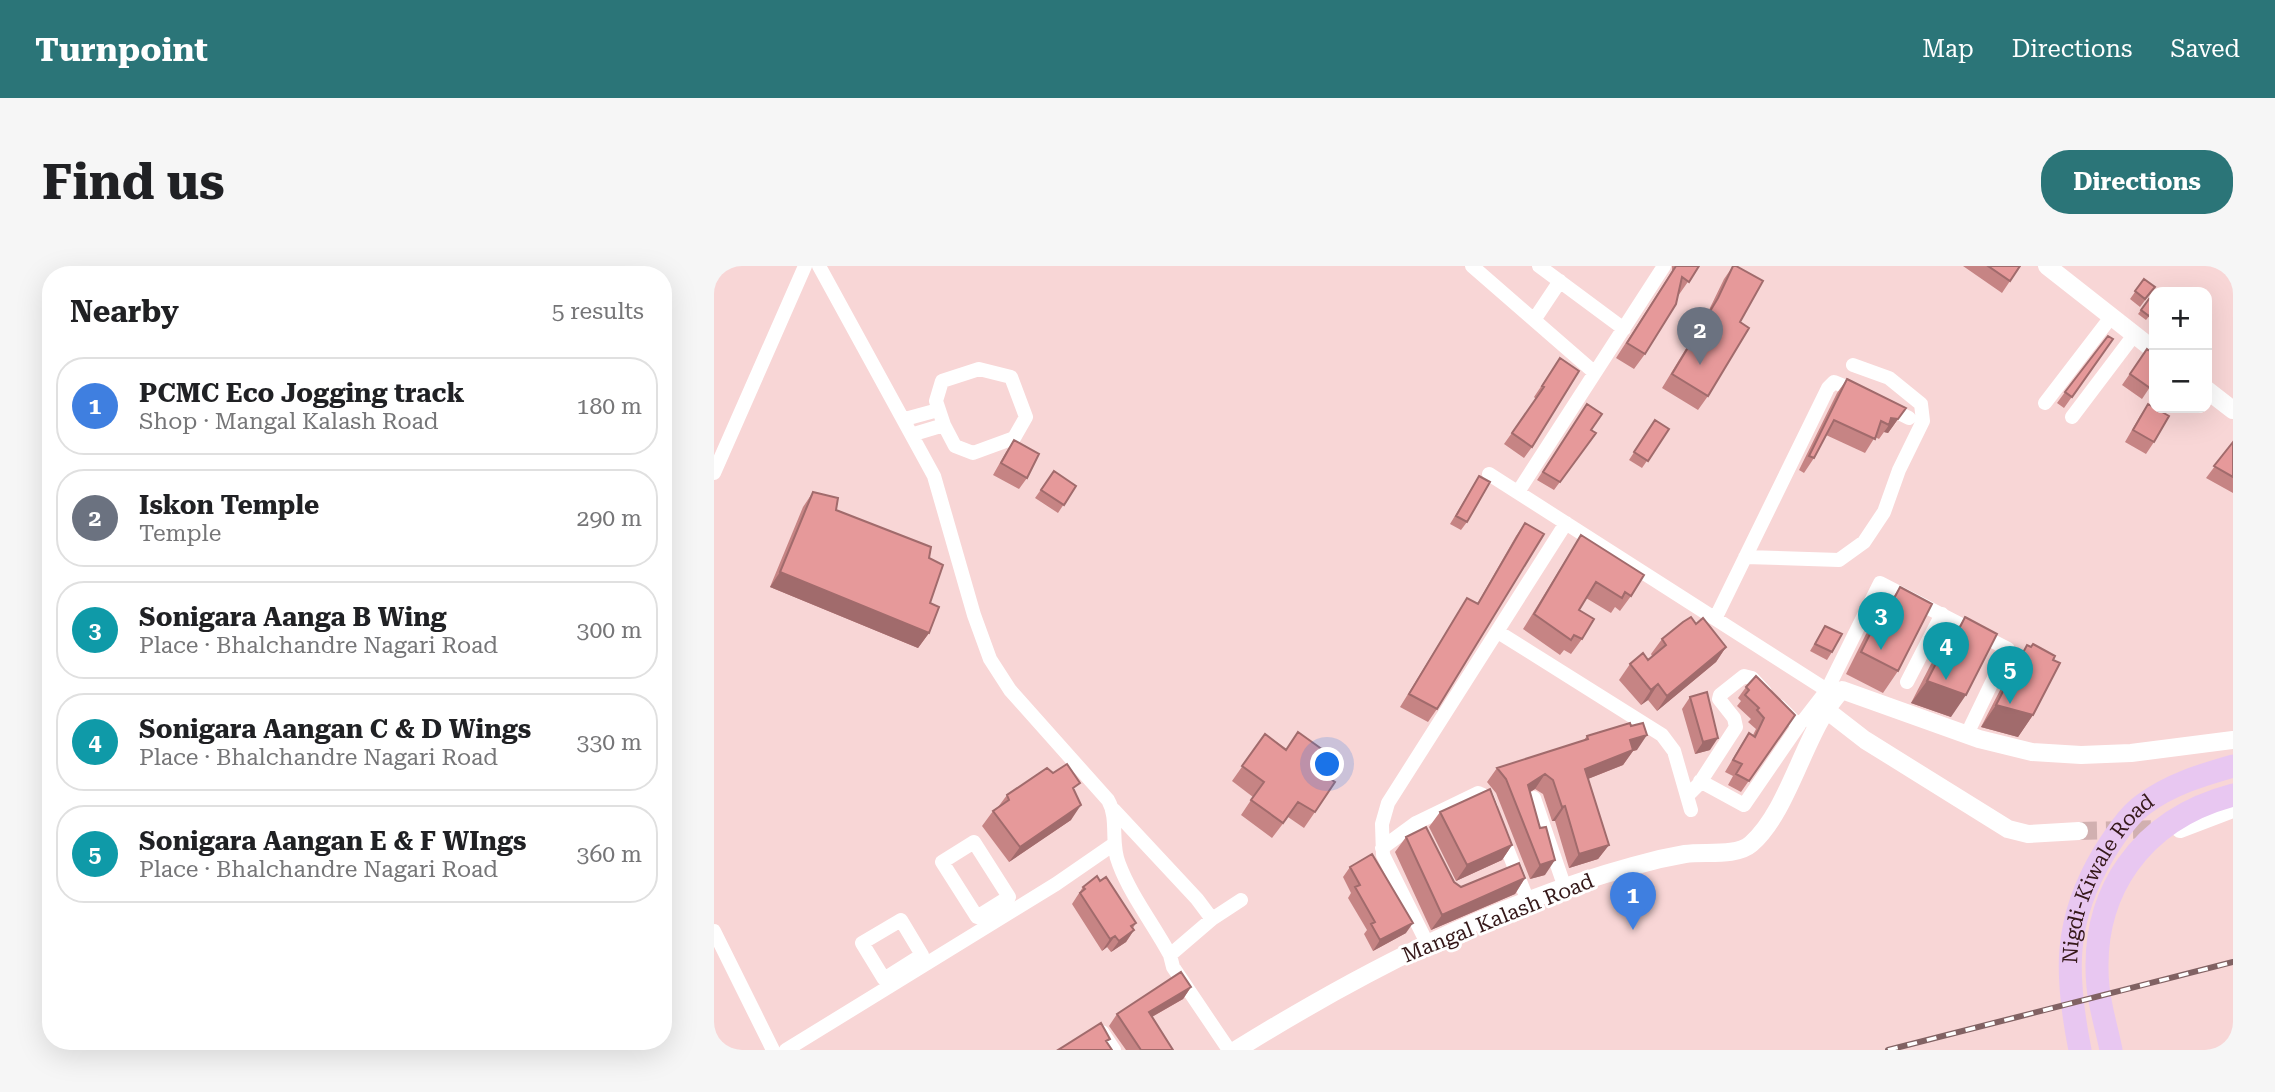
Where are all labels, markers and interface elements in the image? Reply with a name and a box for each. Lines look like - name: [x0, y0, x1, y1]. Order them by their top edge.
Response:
- text: Turnpoint: [35, 30, 208, 69]
- text: Map: [1922, 35, 1974, 63]
- text: Directions: [2012, 35, 2132, 63]
- text: Saved: [2170, 35, 2240, 63]
- button: Directions: [2041, 150, 2233, 214]
- text: Find us: [42, 154, 225, 211]
- map controls: [2149, 287, 2212, 413]
- button: +: [2149, 287, 2212, 350]
- text: Nearby: [70, 294, 179, 329]
- text: 5 results: [552, 298, 644, 325]
- pin: 2: [1677, 307, 1723, 365]
- button: −: [2149, 350, 2212, 413]
- text: PCMC Eco Jogging track: [139, 378, 464, 408]
- text: 1: [89, 393, 101, 420]
- text: 180 m: [577, 393, 642, 420]
- text: Shop · Mangal Kalash Road: [139, 408, 438, 435]
- text: Iskon Temple: [139, 490, 319, 520]
- text: 2: [89, 505, 101, 532]
- text: 290 m: [577, 505, 642, 532]
- text: Temple: [139, 520, 221, 547]
- pin: 3: [1858, 592, 1904, 650]
- text: Sonigara Aanga B Wing: [139, 602, 447, 632]
- text: 3: [89, 617, 101, 644]
- text: 300 m: [577, 617, 642, 644]
- pin: 4: [1923, 622, 1969, 680]
- text: Place · Bhalchandre Nagari Road: [139, 632, 498, 659]
- pin: 5: [1987, 646, 2033, 704]
- text: Sonigara Aangan C & D Wings: [139, 714, 531, 744]
- text: 4: [89, 729, 101, 756]
- text: 330 m: [577, 729, 642, 756]
- text: Place · Bhalchandre Nagari Road: [139, 744, 498, 771]
- your location: [1310, 747, 1344, 781]
- street label: Nigdi-Kiwale Road: [2058, 789, 2159, 964]
- text: Sonigara Aangan E & F WIngs: [139, 826, 526, 856]
- text: 5: [89, 841, 101, 868]
- text: 360 m: [577, 841, 642, 868]
- text: Place · Bhalchandre Nagari Road: [139, 856, 498, 883]
- street label: Mangal Kalash Road: [1399, 868, 1598, 967]
- pin: 1: [1610, 872, 1656, 930]

